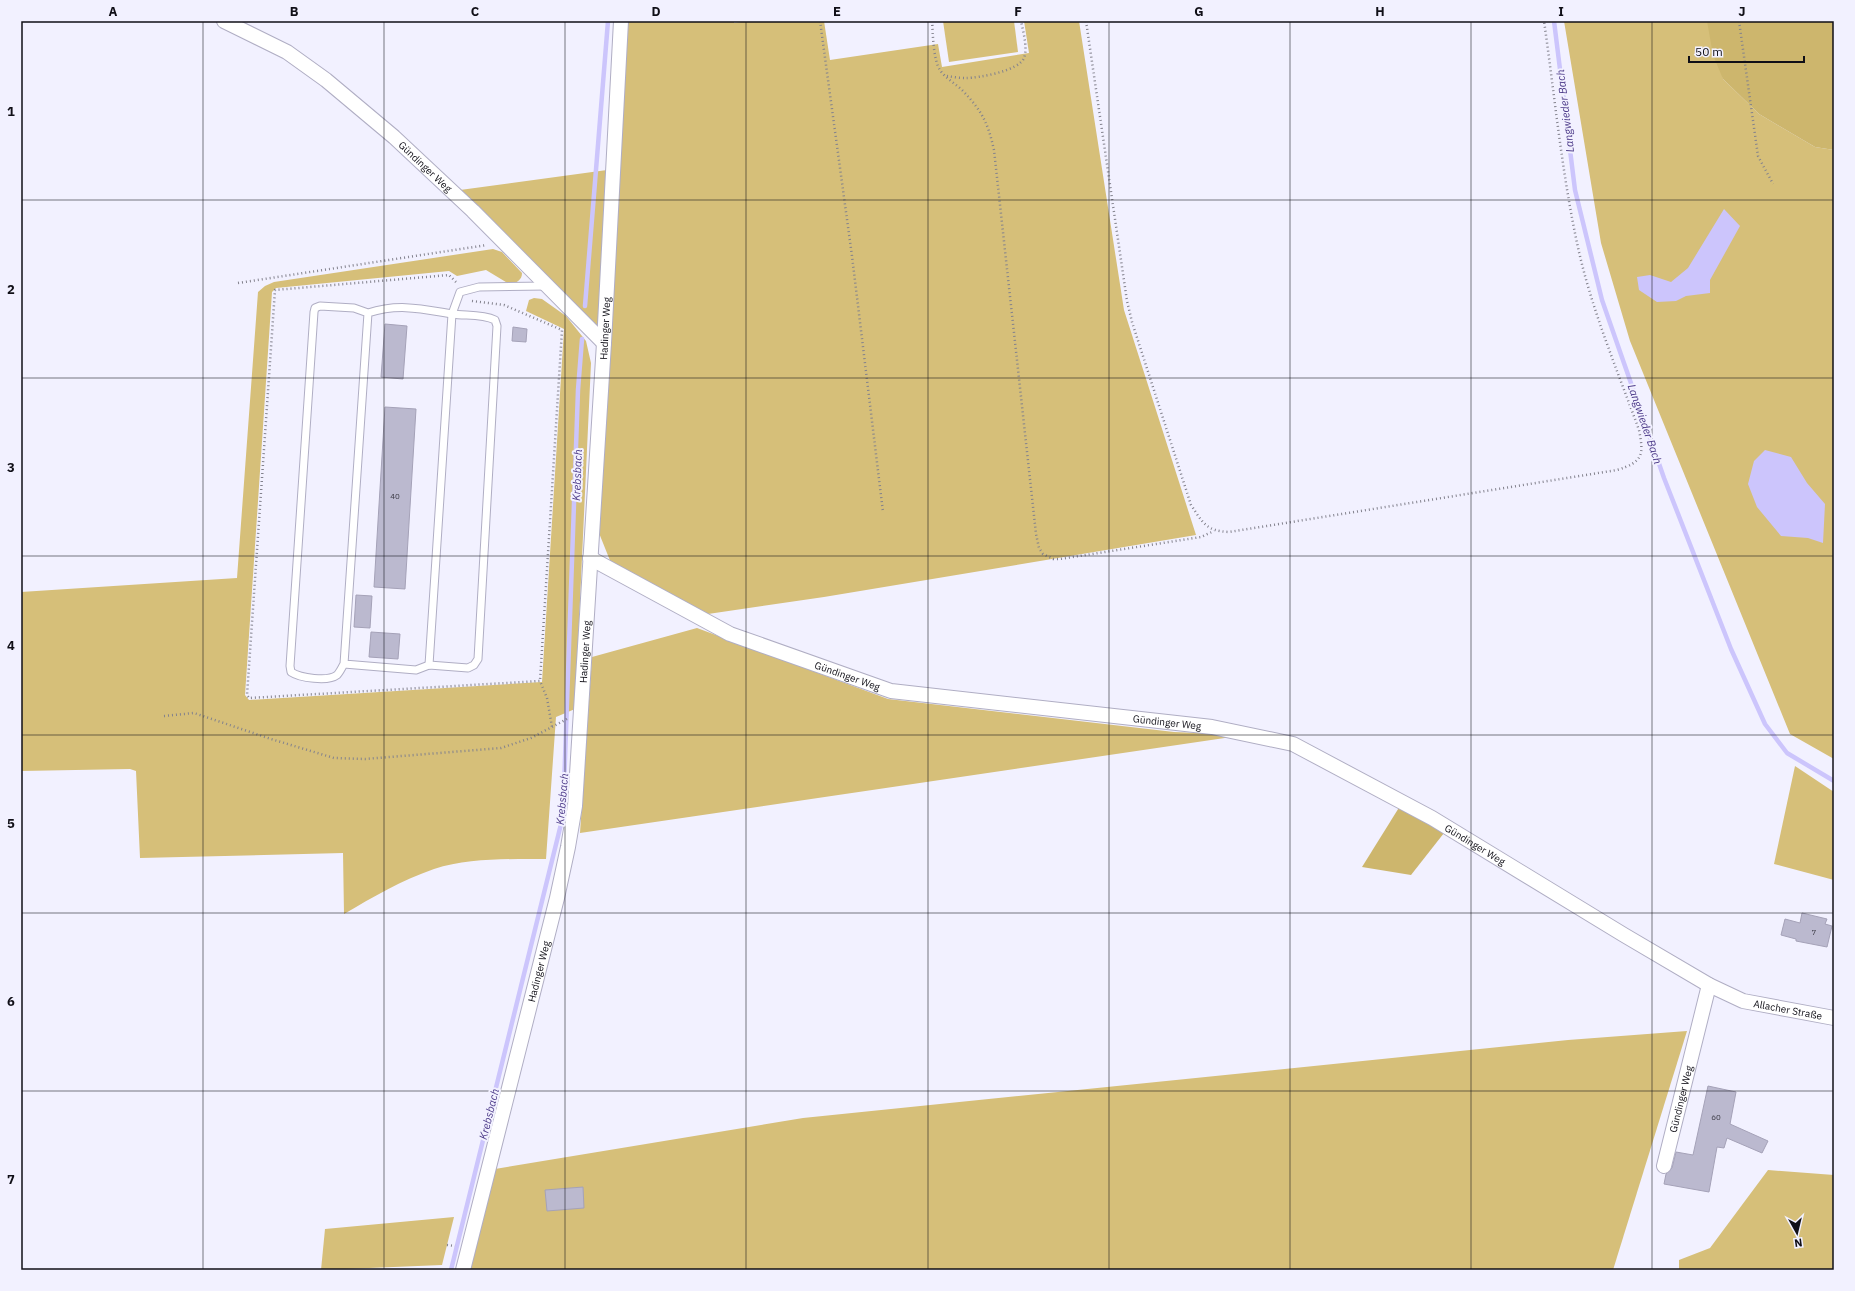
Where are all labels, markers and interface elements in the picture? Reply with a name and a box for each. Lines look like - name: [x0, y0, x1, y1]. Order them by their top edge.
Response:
- text: A: [109, 3, 118, 20]
- text: B: [290, 3, 299, 20]
- text: C: [471, 3, 480, 20]
- text: D: [651, 3, 661, 20]
- text: E: [833, 3, 841, 20]
- text: F: [1014, 3, 1022, 20]
- text: G: [1194, 3, 1204, 20]
- text: H: [1375, 3, 1385, 20]
- text: I: [1558, 3, 1564, 20]
- text: J: [1738, 3, 1746, 20]
- scale bar: [1689, 38, 1804, 64]
- text: 50 m: [1695, 44, 1723, 59]
- water label: Langwieder Bach: [1553, 69, 1577, 153]
- text: 1: [7, 103, 15, 120]
- street label: Gündinger Weg: [396, 139, 455, 195]
- text: 2: [7, 281, 15, 298]
- street label: Hadinger Weg: [597, 296, 613, 360]
- water label: Langwieder Bach: [1625, 382, 1665, 466]
- water label: Krebsbach: [569, 449, 585, 501]
- text: 3: [7, 459, 15, 476]
- house number: 40: [390, 491, 400, 501]
- street label: Hadinger Weg: [577, 619, 594, 684]
- text: 4: [7, 637, 15, 654]
- street label: Gündinger Weg: [813, 659, 883, 694]
- street label: Gündinger Weg: [1132, 712, 1203, 733]
- water label: Krebsbach: [553, 772, 571, 826]
- text: 5: [7, 815, 15, 832]
- street label: Gündinger Weg: [1442, 821, 1508, 869]
- house number: 7: [1812, 927, 1817, 937]
- street label: Hadinger Weg: [525, 939, 553, 1004]
- text: 6: [7, 993, 15, 1010]
- street label: Allacher Straße: [1752, 997, 1824, 1023]
- street label: Gündinger Weg: [1667, 1064, 1696, 1134]
- water label: Krebsbach: [476, 1087, 502, 1141]
- house number: 60: [1711, 1112, 1721, 1122]
- text: 7: [7, 1171, 15, 1188]
- north arrow: [1777, 1213, 1817, 1253]
- text: N: [1793, 1235, 1803, 1250]

